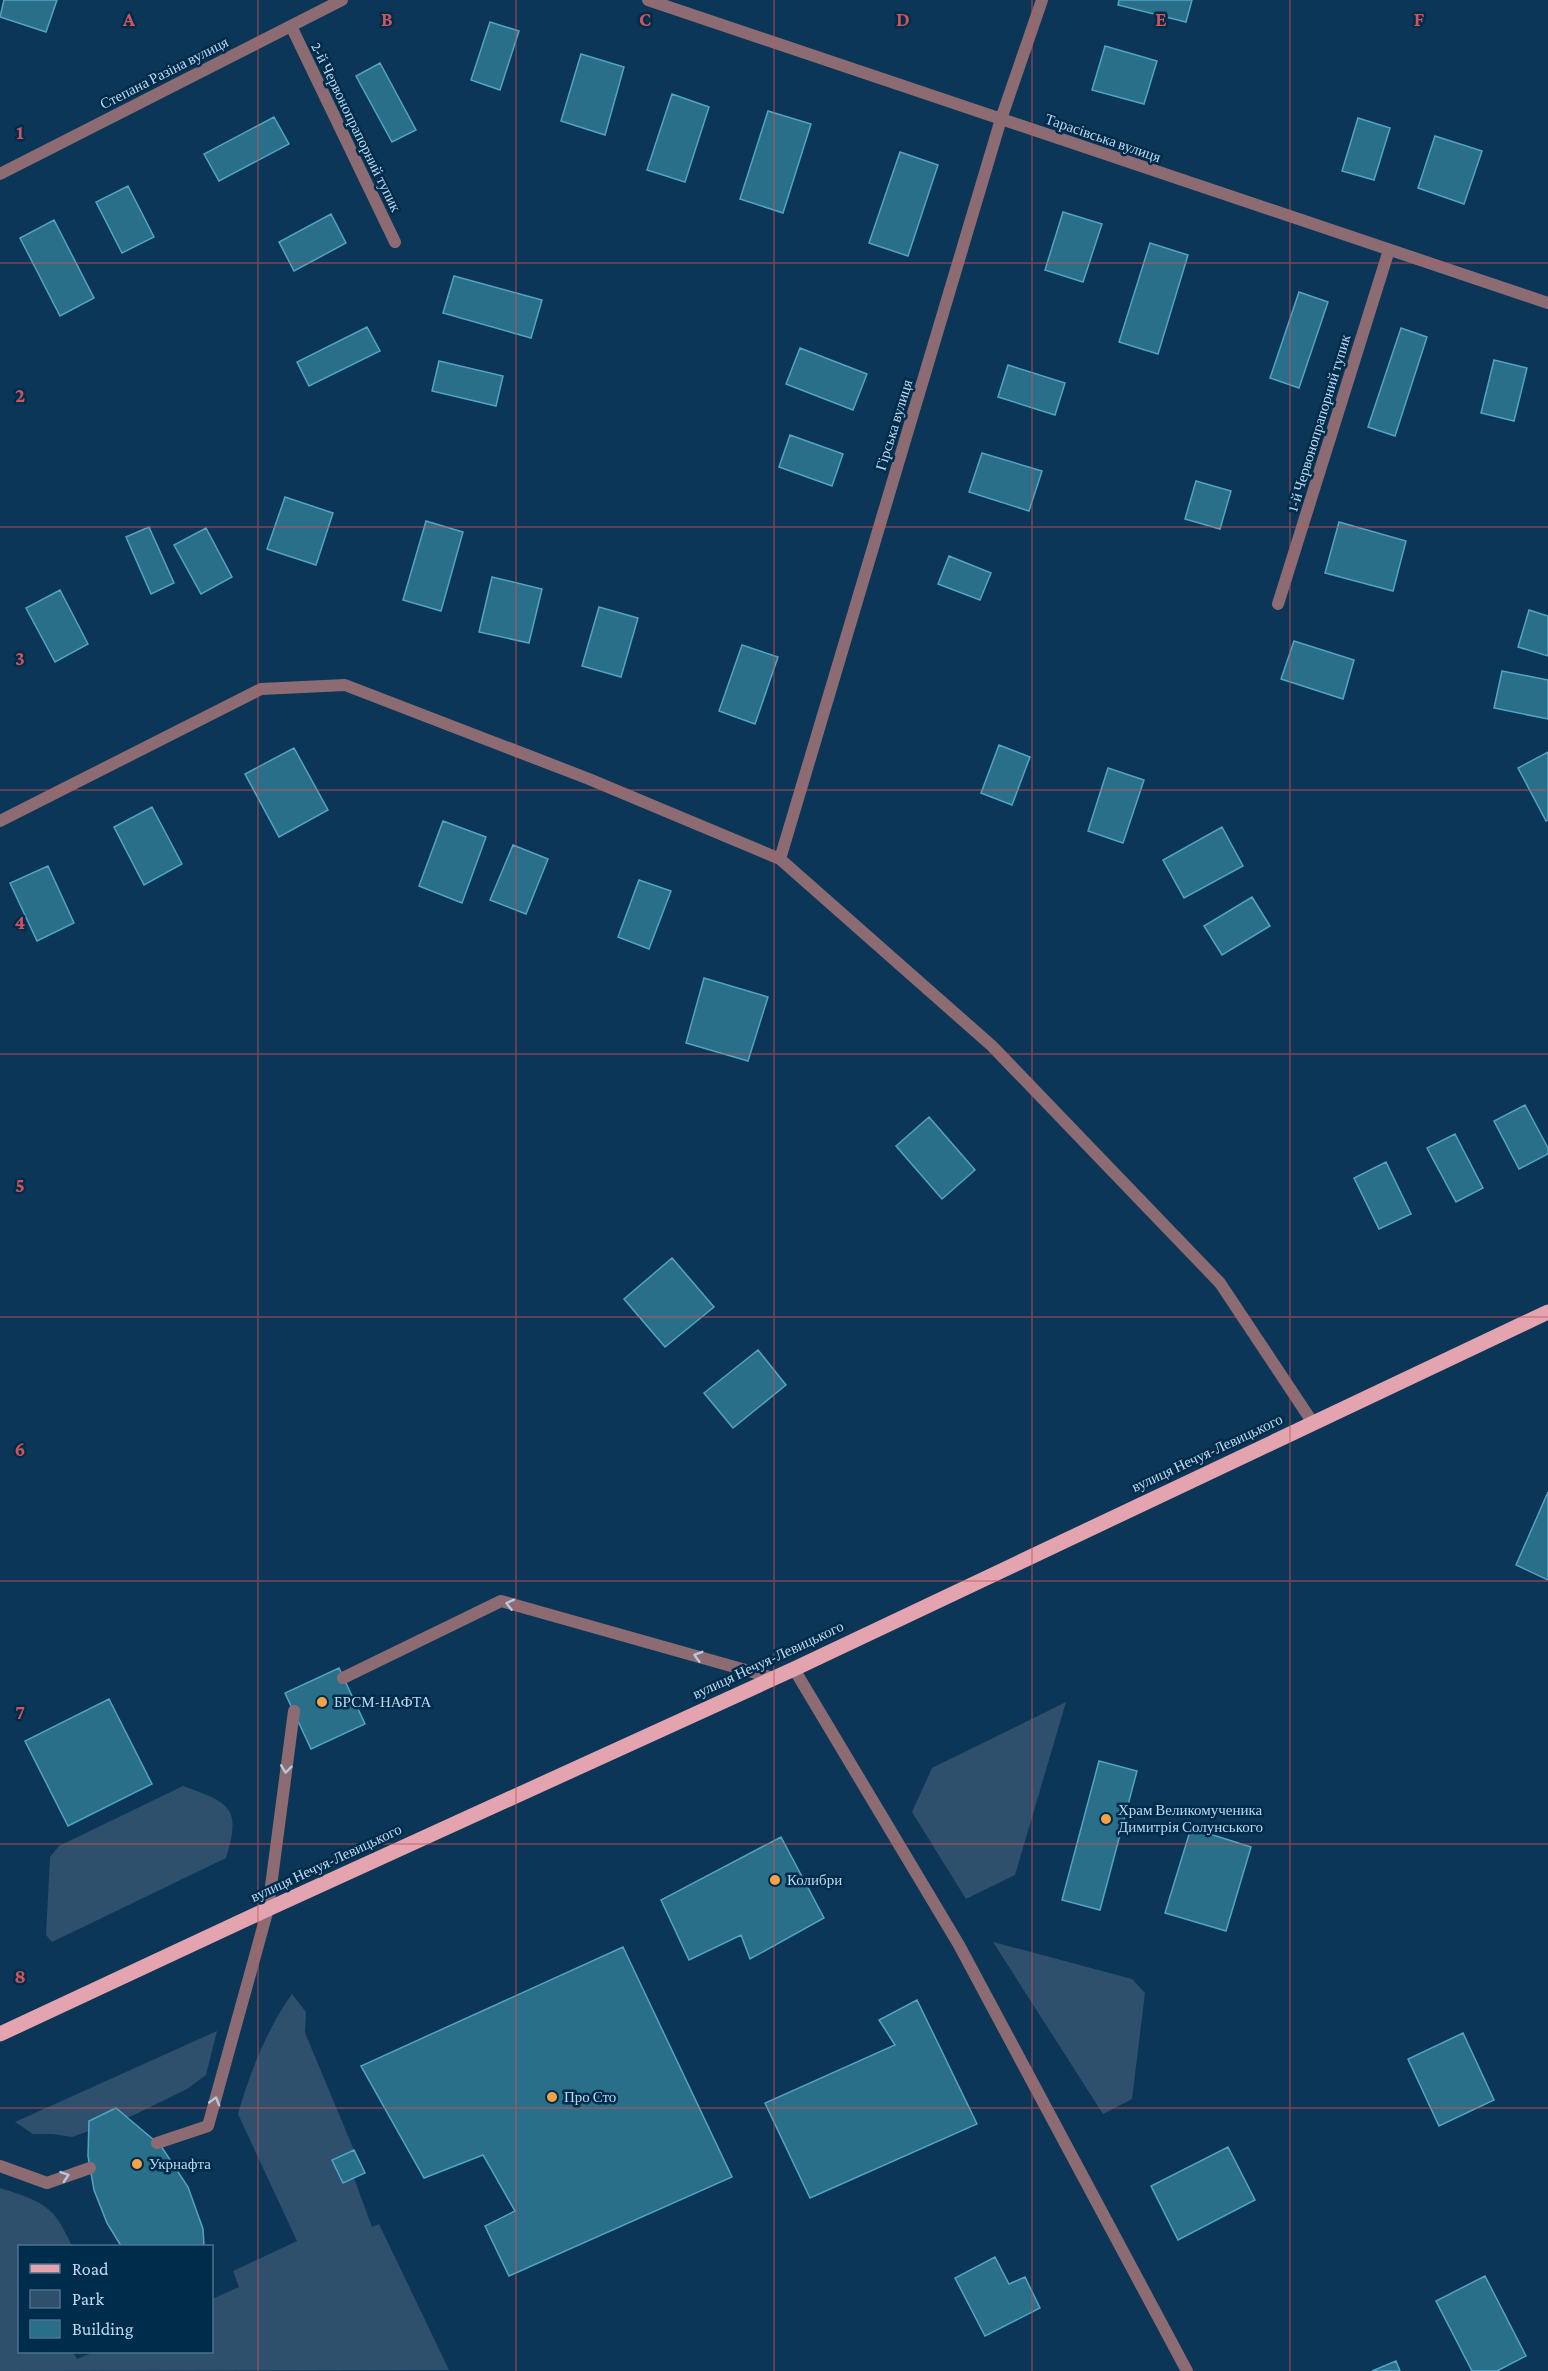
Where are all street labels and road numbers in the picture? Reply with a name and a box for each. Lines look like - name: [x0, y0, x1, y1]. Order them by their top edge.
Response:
- street label: Степана Разіна вулиця: [97, 34, 231, 112]
- street label: 2-й Червонопрапорний тупик: [308, 40, 404, 215]
- street label: Тарасівська вулиця: [1043, 111, 1163, 165]
- street label: 1-й Червонопрапорний тупик: [1284, 332, 1354, 513]
- street label: Гірська вулиця: [873, 378, 915, 472]
- street label: вулиця Нечуя-Левицького: [1129, 1411, 1285, 1495]
- street label: вулиця Нечуя-Левицького: [690, 1618, 846, 1702]
- street label: вулиця Нечуя-Левицького: [248, 1821, 404, 1905]

